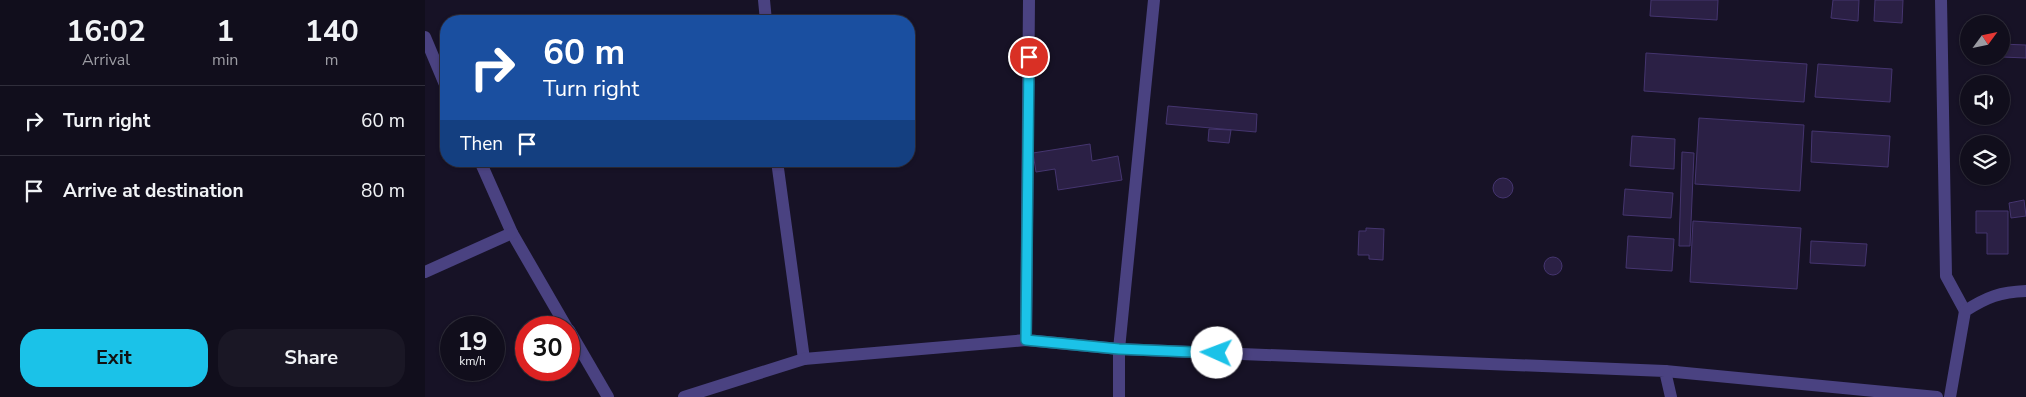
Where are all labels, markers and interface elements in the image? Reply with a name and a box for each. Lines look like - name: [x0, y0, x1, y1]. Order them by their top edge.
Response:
- text: 16:02: [66, 11, 146, 52]
- text: 1: [216, 11, 234, 52]
- text: 140: [305, 11, 359, 52]
- north arrow: [1960, 15, 2010, 65]
- map controls: [1960, 15, 2010, 185]
- text: 60 m: [543, 29, 625, 76]
- icon: right: [460, 35, 525, 100]
- pin: [1008, 36, 1050, 78]
- icon: arrive: [1015, 43, 1043, 71]
- text: Arrival: [82, 49, 130, 71]
- text: min: [212, 49, 238, 71]
- text: m: [325, 49, 339, 71]
- text: Turn right: [543, 74, 639, 104]
- button: sound: [1960, 75, 2010, 125]
- icon: right: [20, 107, 48, 135]
- text: Turn right: [63, 108, 150, 134]
- text: 60 m: [361, 108, 405, 134]
- icon: arrive: [513, 130, 541, 158]
- text: Then: [460, 131, 503, 157]
- button: layers: [1960, 135, 2010, 185]
- icon: arrive: [20, 177, 48, 205]
- text: Arrive at destination: [63, 178, 244, 204]
- text: 80 m: [361, 178, 405, 204]
- speed limit sign: 30: [515, 316, 580, 381]
- text: 19: [457, 325, 488, 359]
- position arrow: [1190, 326, 1242, 378]
- button: Exit: [20, 329, 208, 387]
- button: Share: [218, 329, 405, 387]
- text: km/h: [459, 353, 486, 369]

